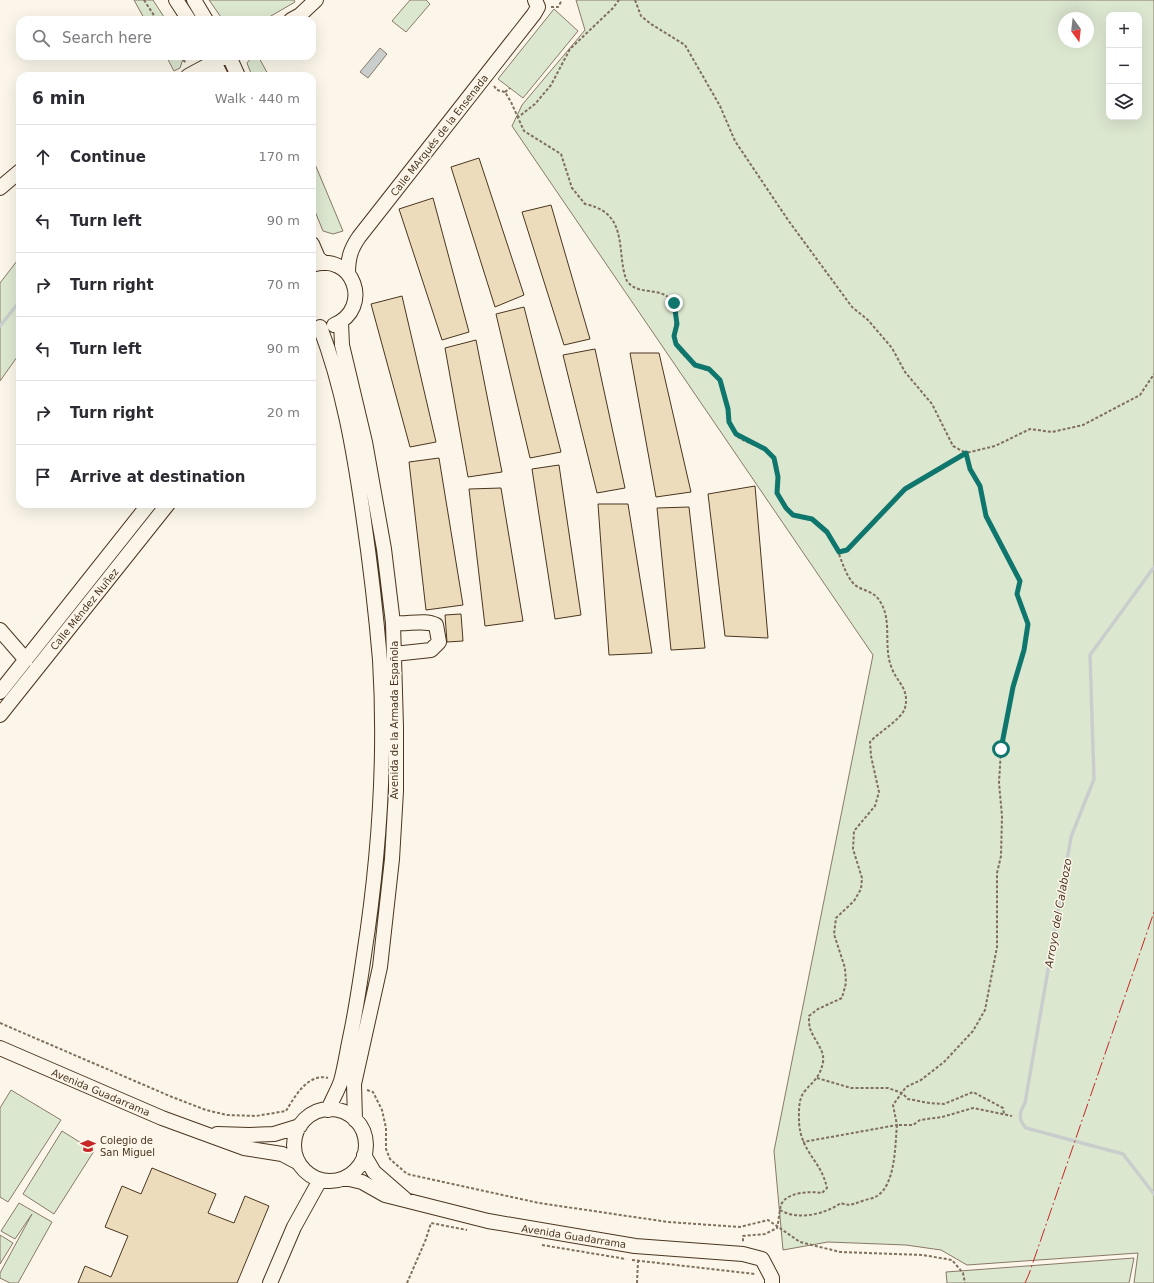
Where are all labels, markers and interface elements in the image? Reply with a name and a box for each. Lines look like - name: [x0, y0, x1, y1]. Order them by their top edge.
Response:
- north arrow: [1058, 12, 1094, 48]
- map controls: [1106, 12, 1142, 120]
- button: +: [1106, 12, 1142, 48]
- search box: [16, 16, 316, 60]
- icon: search: [30, 27, 52, 49]
- text: Search here: [62, 29, 152, 47]
- button: −: [1106, 48, 1142, 84]
- street label: Calle MArqués de la Ensenada: [388, 72, 490, 198]
- button: layers: [1106, 84, 1142, 120]
- text: 6 min: [32, 88, 85, 108]
- text: Walk · 440 m: [215, 91, 300, 106]
- icon: ahead: [32, 146, 54, 168]
- text: Continue: [70, 148, 146, 166]
- text: 170 m: [258, 149, 300, 164]
- icon: left: [32, 210, 54, 232]
- text: Turn left: [70, 212, 142, 230]
- text: 90 m: [267, 213, 300, 228]
- icon: right: [32, 274, 54, 296]
- text: Turn right: [70, 276, 154, 294]
- text: 70 m: [267, 277, 300, 292]
- route end: [665, 294, 683, 312]
- icon: left: [32, 338, 54, 360]
- text: Turn left: [70, 340, 142, 358]
- text: 90 m: [267, 341, 300, 356]
- icon: right: [32, 402, 54, 424]
- text: Turn right: [70, 404, 154, 422]
- text: 20 m: [267, 405, 300, 420]
- icon: arrive: [32, 466, 54, 488]
- text: Arrive at destination: [70, 468, 245, 486]
- street label: Calle Méndez Nuñez: [48, 566, 121, 652]
- street label: Avenida de la Armada Española: [389, 641, 400, 799]
- route start: [992, 740, 1010, 758]
- water label: Arroyo del Calabozo: [1042, 857, 1075, 970]
- street label: Avenida Guadarrama: [50, 1067, 152, 1118]
- place label: Colegio de San Miguel: [100, 1135, 155, 1158]
- school or university icon: Colegio de San Miguel: [79, 1137, 97, 1155]
- street label: Avenida Guadarrama: [521, 1223, 627, 1250]

